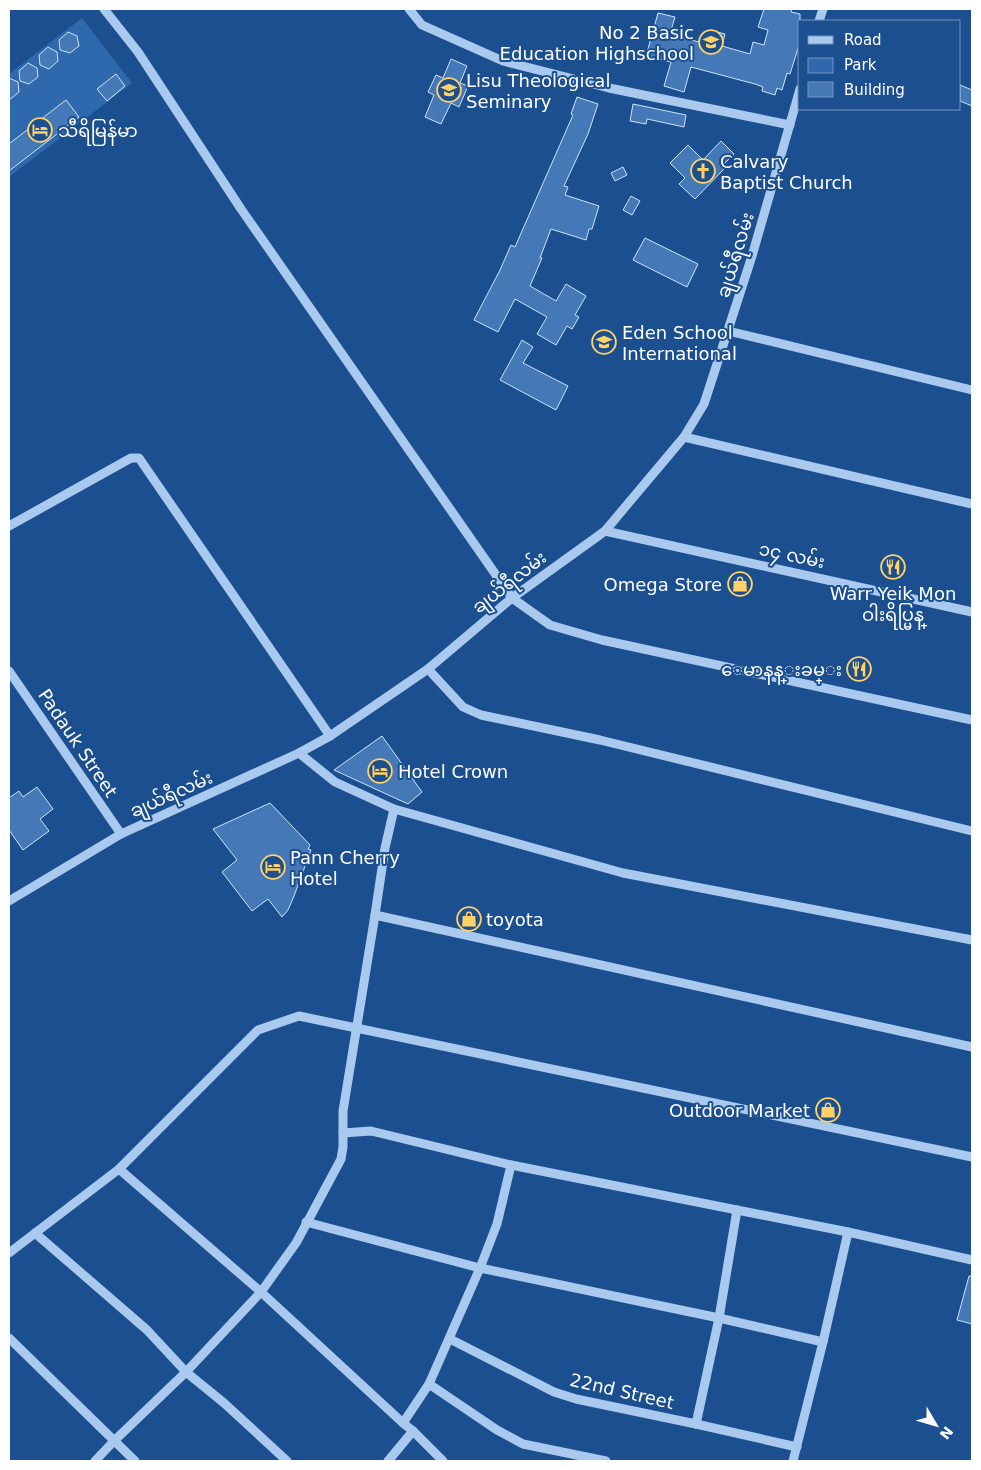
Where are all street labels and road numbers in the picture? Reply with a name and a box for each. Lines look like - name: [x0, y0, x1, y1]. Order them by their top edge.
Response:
- street label: ချယ်ရီလမ်း: [709, 209, 763, 302]
- street label: ၁၄ လမ်း: [756, 536, 827, 577]
- street label: ချယ်ရီလမ်း: [466, 544, 553, 621]
- street label: Padauk Street: [34, 685, 122, 801]
- street label: ချယ်ရီလမ်း: [125, 764, 218, 826]
- street label: 22nd Street: [568, 1369, 676, 1413]

